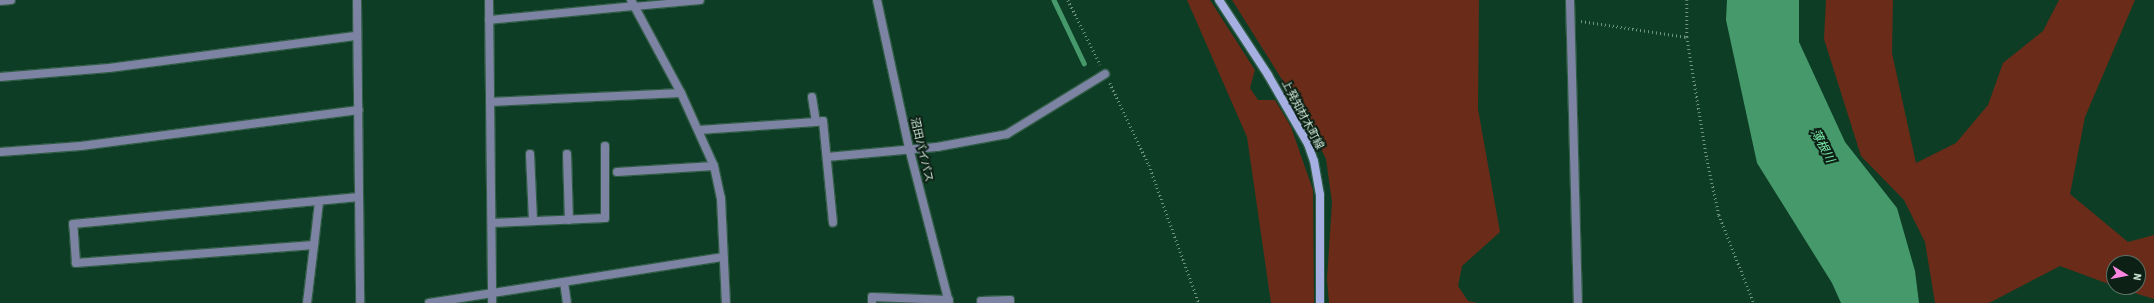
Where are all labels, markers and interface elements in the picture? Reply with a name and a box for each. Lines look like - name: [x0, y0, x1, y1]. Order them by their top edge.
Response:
- street label: 上発知材木町線: [1278, 78, 1326, 152]
- street label: 沼田バイパス: [907, 116, 935, 184]
- water label: 薄根川: [1807, 127, 1837, 165]
- north arrow: [2106, 255, 2146, 295]
- text: N: [2129, 272, 2145, 282]

